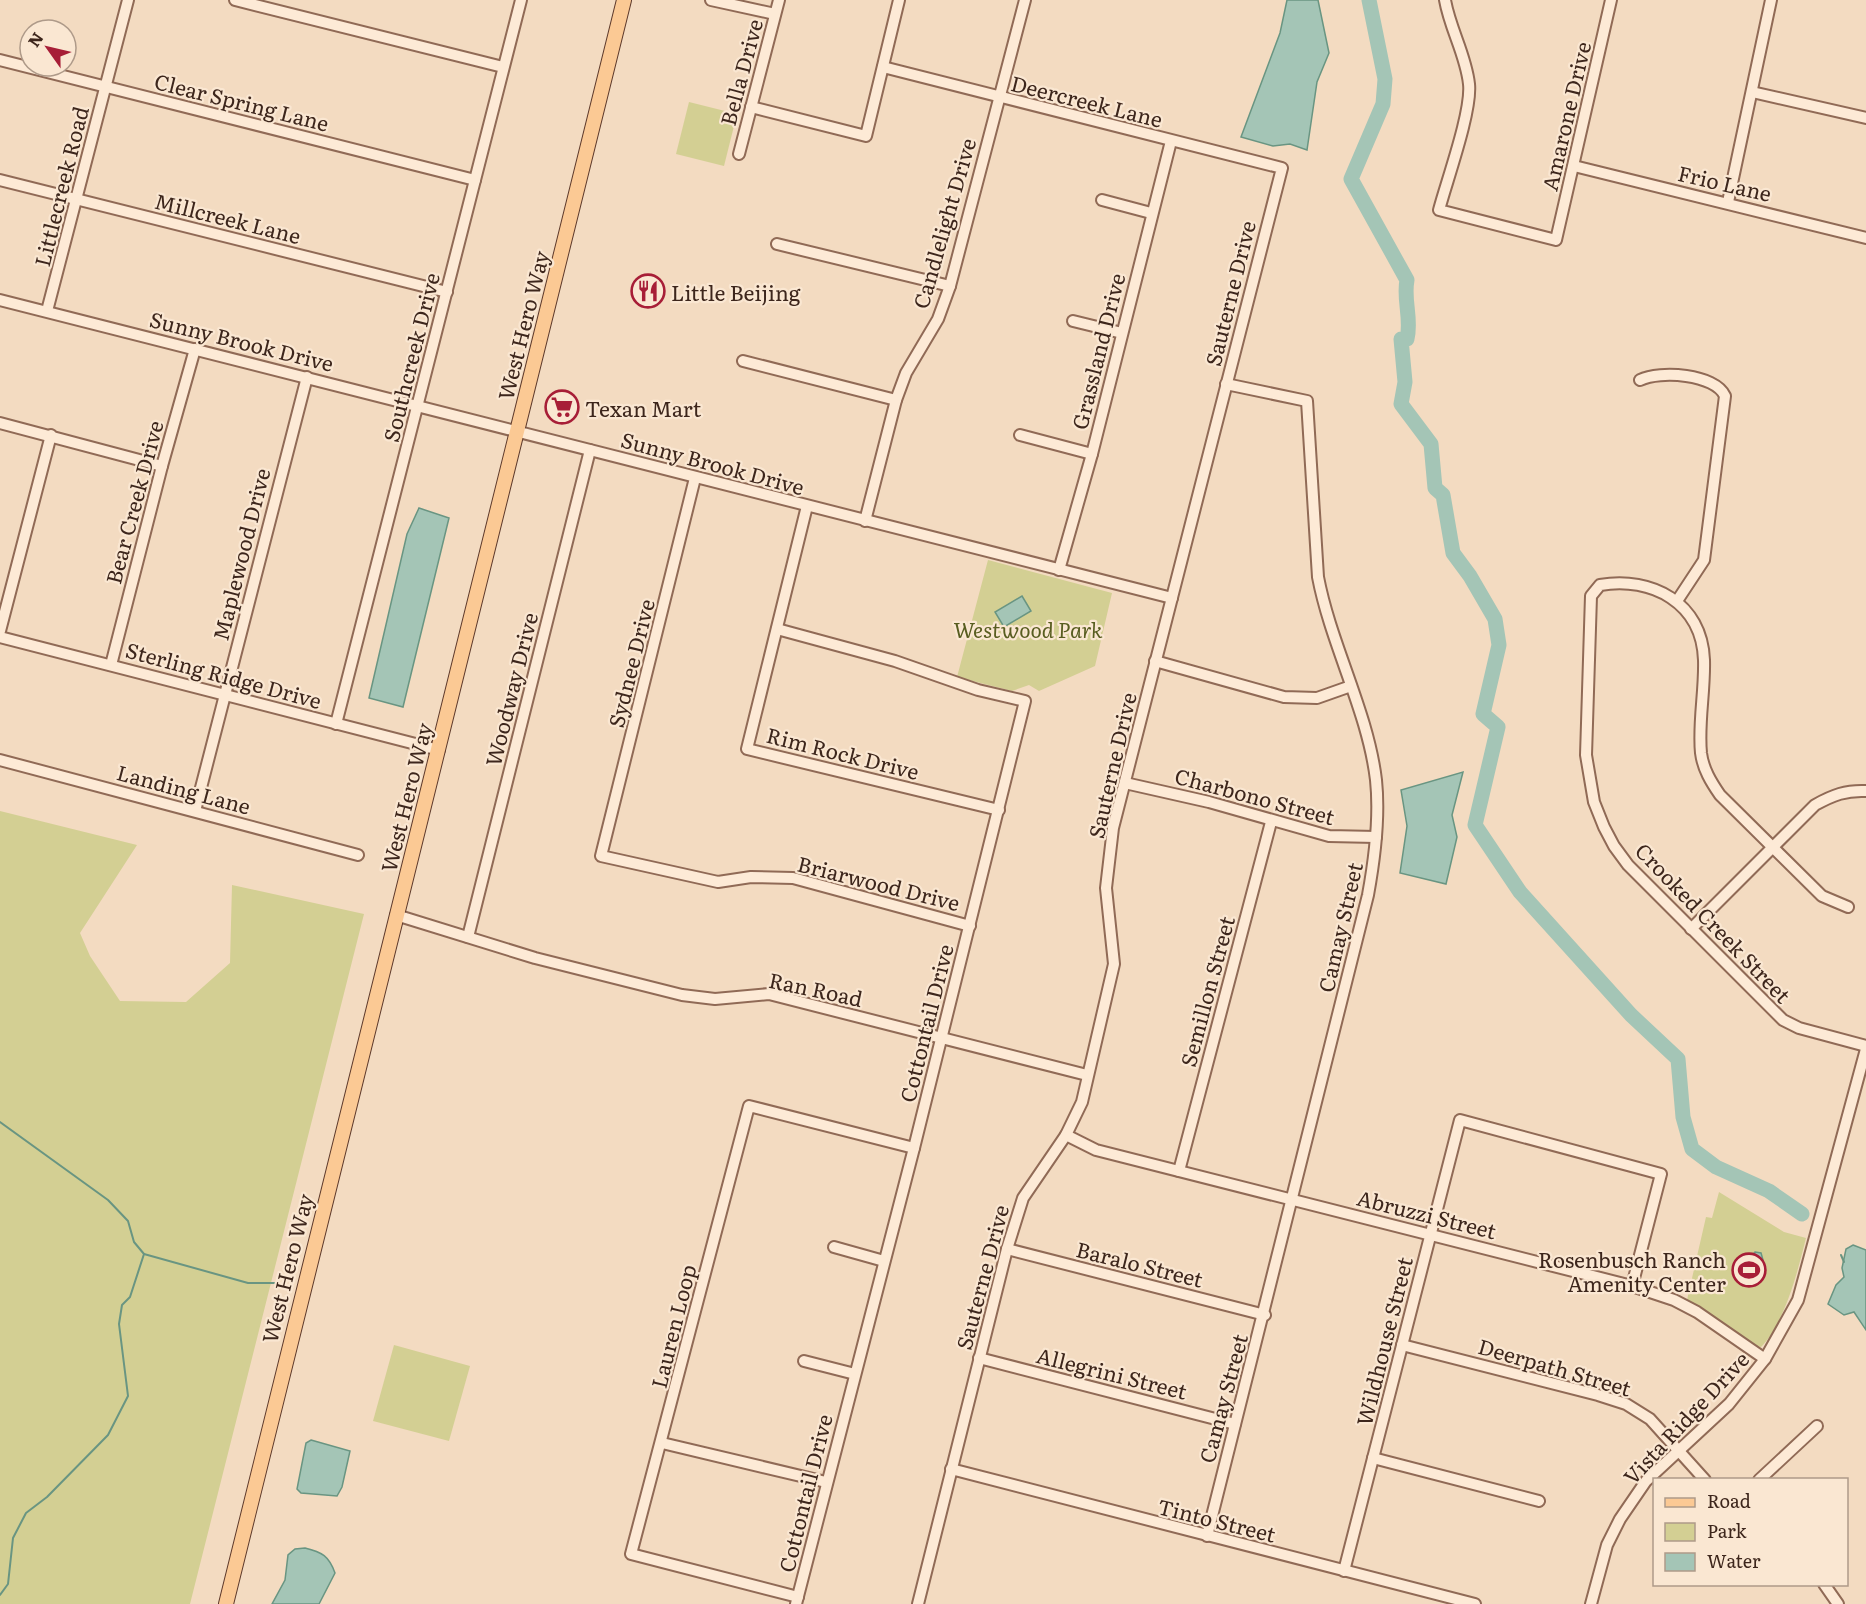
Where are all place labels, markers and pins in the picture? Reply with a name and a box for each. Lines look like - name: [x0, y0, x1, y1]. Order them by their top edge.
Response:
- restaurant icon: Little Beijing: [630, 273, 666, 309]
- place label: Little Beijing: [671, 276, 801, 307]
- supermarket icon: Texan Mart: [544, 389, 580, 425]
- place label: Texan Mart: [585, 392, 702, 423]
- place label: Rosenbusch Ranch Amenity Center: [1538, 1243, 1726, 1298]
- sports icon: Rosenbusch Ranch Amenity Center: [1731, 1252, 1767, 1288]

